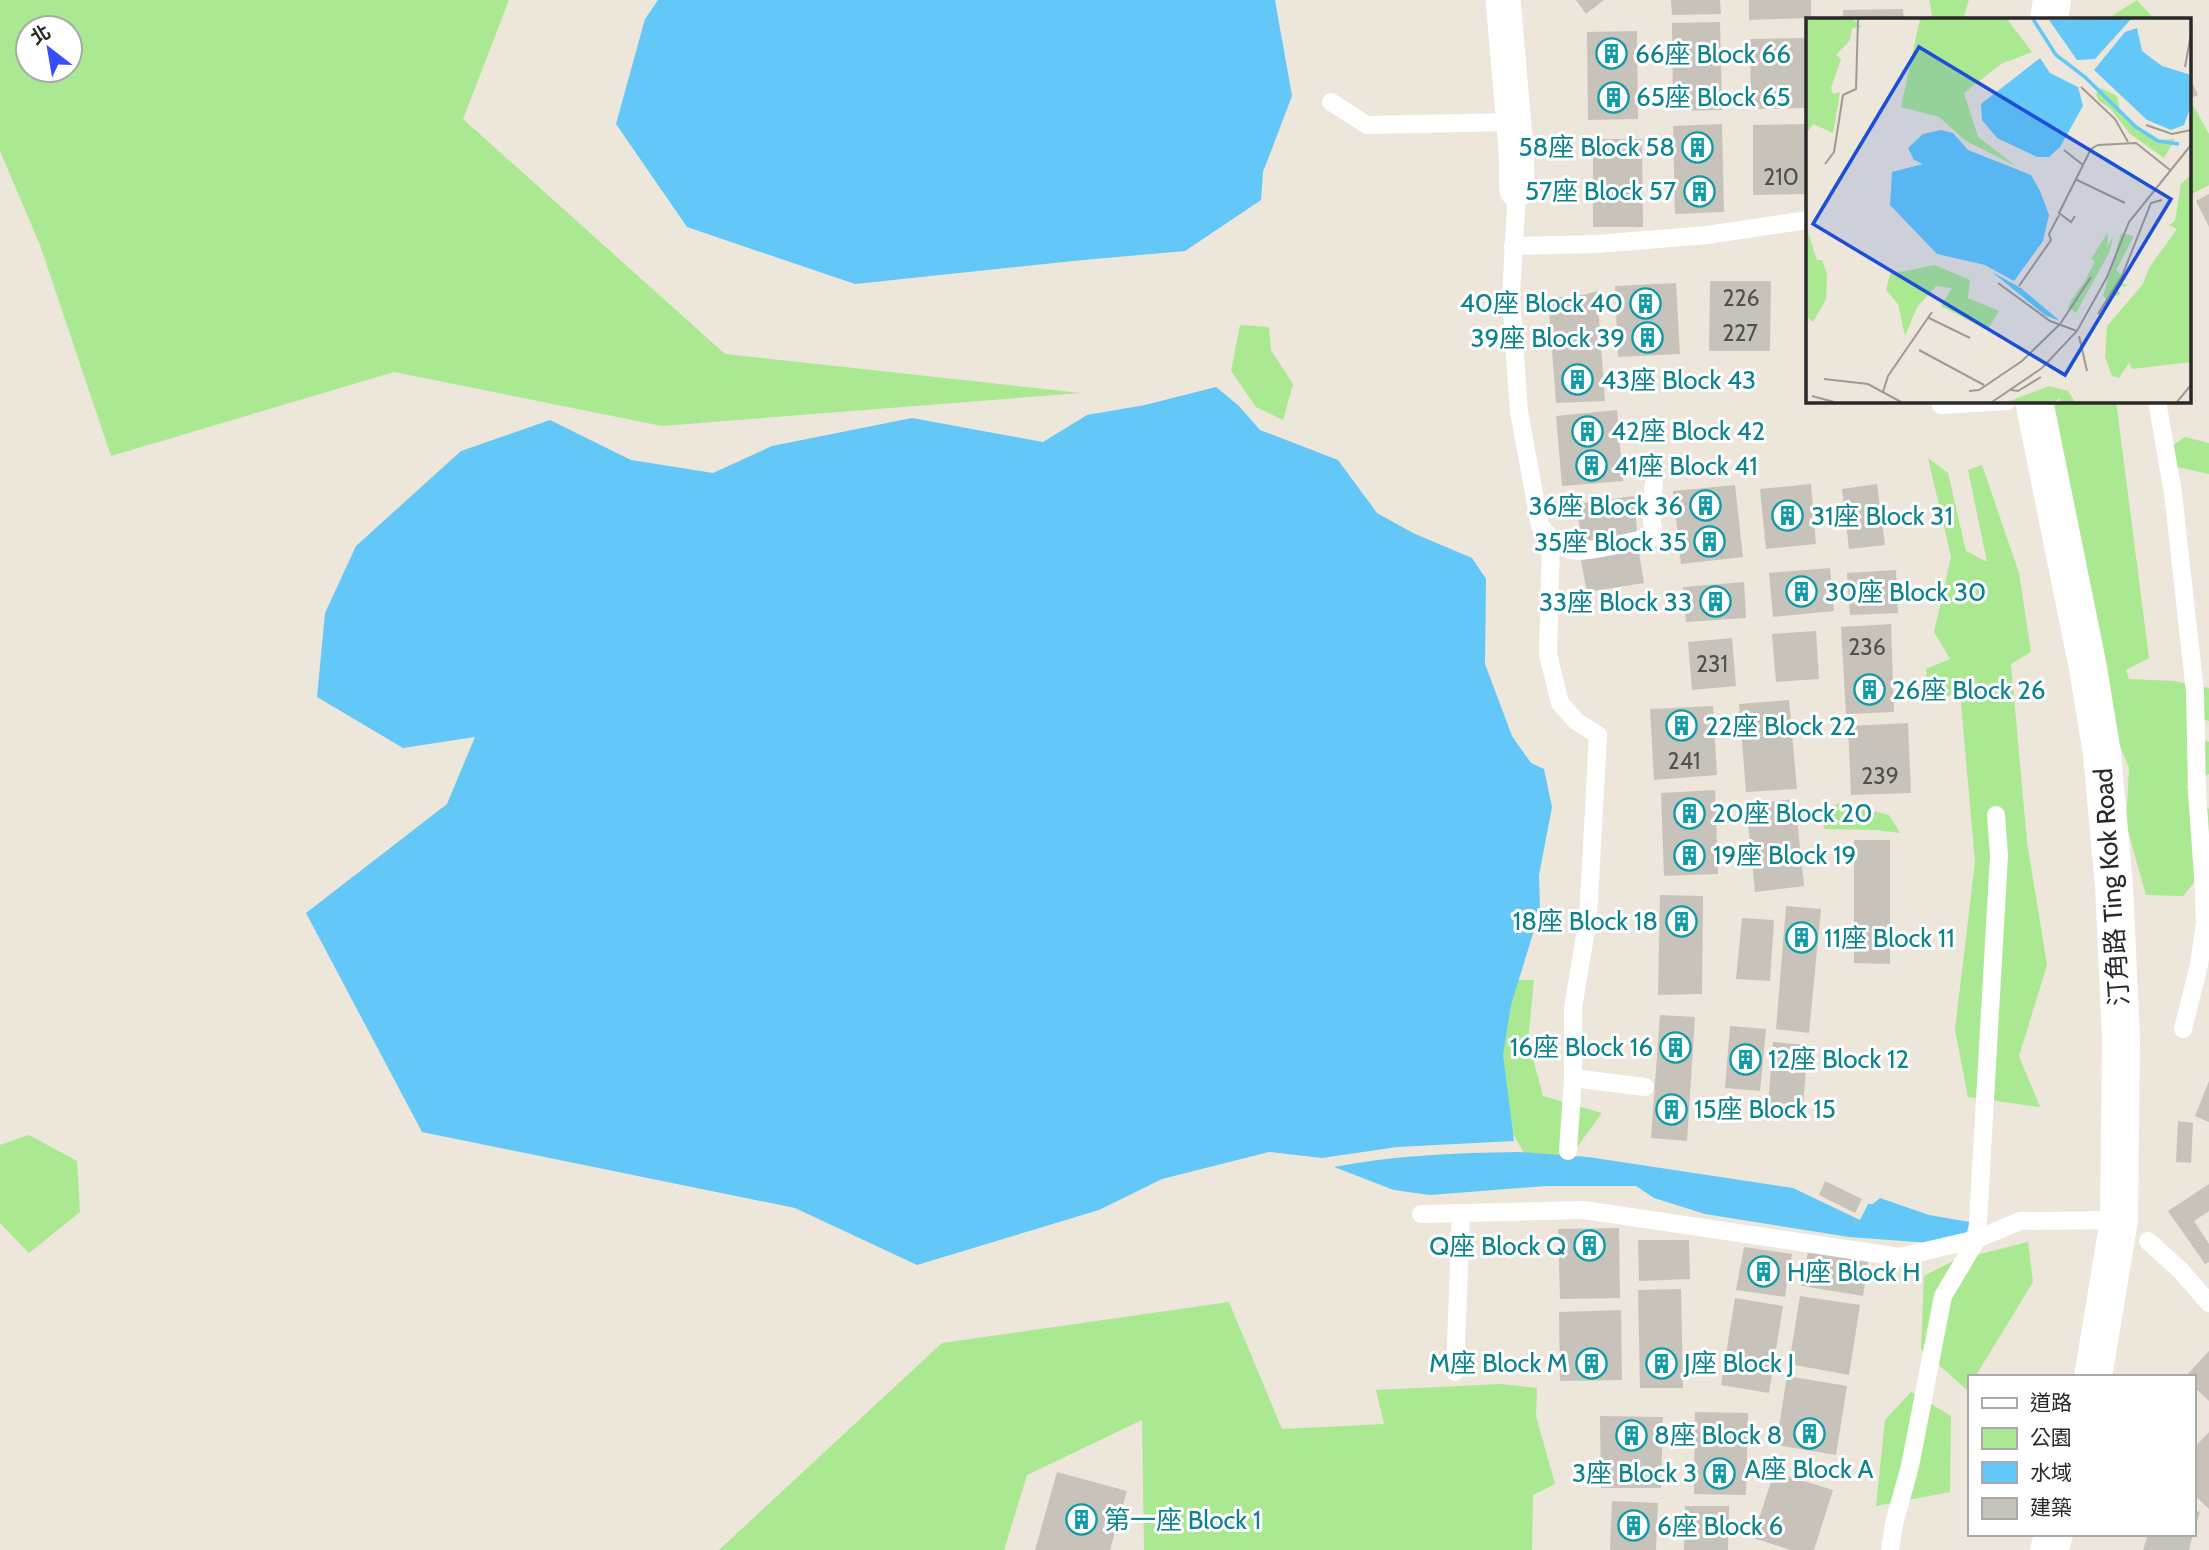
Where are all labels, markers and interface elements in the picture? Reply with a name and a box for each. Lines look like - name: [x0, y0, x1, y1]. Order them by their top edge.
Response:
- north arrow: [14, 14, 84, 84]
- inset map: [1806, 18, 2192, 402]
- text: 北: [26, 20, 55, 50]
- building icon: 66座 Block 66: [1595, 37, 1629, 71]
- place label: 66座 Block 66: [1635, 38, 1791, 70]
- building icon: 65座 Block 65: [1596, 80, 1630, 114]
- place label: 65座 Block 65: [1636, 81, 1791, 113]
- building icon: 58座 Block 58: [1681, 130, 1715, 164]
- place label: 58座 Block 58: [1519, 131, 1675, 163]
- house number: 210: [1763, 163, 1799, 191]
- building icon: 57座 Block 57: [1682, 174, 1716, 208]
- place label: 57座 Block 57: [1525, 175, 1676, 207]
- house number: 226: [1722, 284, 1760, 312]
- building icon: 40座 Block 40: [1629, 286, 1663, 320]
- place label: 40座 Block 40: [1460, 287, 1623, 319]
- house number: 227: [1722, 319, 1758, 347]
- building icon: 39座 Block 39: [1631, 321, 1665, 355]
- place label: 39座 Block 39: [1471, 322, 1625, 354]
- building icon: 43座 Block 43: [1561, 363, 1595, 397]
- place label: 43座 Block 43: [1601, 364, 1756, 396]
- building icon: 42座 Block 42: [1571, 414, 1605, 448]
- place label: 42座 Block 42: [1611, 415, 1765, 447]
- building icon: 41座 Block 41: [1574, 449, 1608, 483]
- place label: 41座 Block 41: [1614, 450, 1758, 482]
- building icon: 36座 Block 36: [1689, 489, 1723, 523]
- place label: 36座 Block 36: [1529, 490, 1683, 522]
- building icon: 31座 Block 31: [1771, 499, 1805, 533]
- place label: 31座 Block 31: [1811, 500, 1953, 532]
- building icon: 35座 Block 35: [1693, 525, 1727, 559]
- place label: 35座 Block 35: [1534, 526, 1687, 558]
- building icon: 30座 Block 30: [1785, 575, 1819, 609]
- place label: 30座 Block 30: [1825, 576, 1986, 608]
- building icon: 33座 Block 33: [1698, 585, 1732, 619]
- place label: 33座 Block 33: [1539, 586, 1692, 618]
- house number: 236: [1848, 633, 1886, 661]
- house number: 231: [1696, 650, 1728, 678]
- building icon: 26座 Block 26: [1852, 673, 1886, 707]
- place label: 26座 Block 26: [1892, 674, 2046, 706]
- building icon: 22座 Block 22: [1665, 709, 1699, 743]
- place label: 22座 Block 22: [1705, 710, 1856, 742]
- house number: 241: [1668, 747, 1700, 775]
- house number: 239: [1861, 762, 1899, 790]
- street label: 汀角路 Ting Kok Road: [2087, 767, 2135, 1007]
- building icon: 20座 Block 20: [1672, 796, 1706, 830]
- place label: 20座 Block 20: [1712, 797, 1872, 829]
- building icon: 19座 Block 19: [1673, 838, 1707, 872]
- place label: 19座 Block 19: [1713, 839, 1856, 871]
- building icon: 18座 Block 18: [1664, 904, 1698, 938]
- place label: 18座 Block 18: [1513, 905, 1658, 937]
- building icon: 11座 Block 11: [1784, 921, 1818, 955]
- place label: 11座 Block 11: [1824, 922, 1955, 954]
- building icon: 16座 Block 16: [1659, 1030, 1693, 1064]
- place label: 16座 Block 16: [1510, 1031, 1653, 1063]
- building icon: 12座 Block 12: [1728, 1042, 1762, 1076]
- place label: 12座 Block 12: [1768, 1043, 1909, 1075]
- building icon: 15座 Block 15: [1654, 1092, 1688, 1126]
- place label: 15座 Block 15: [1694, 1093, 1836, 1125]
- building icon: Q座 Block Q: [1572, 1229, 1606, 1263]
- place label: Q座 Block Q: [1429, 1230, 1566, 1262]
- building icon: H座 Block H: [1747, 1255, 1781, 1289]
- place label: H座 Block H: [1787, 1256, 1921, 1288]
- building icon: M座 Block M: [1574, 1346, 1608, 1380]
- building icon: J座 Block J: [1644, 1346, 1678, 1380]
- place label: M座 Block M: [1429, 1347, 1568, 1379]
- place label: J座 Block J: [1683, 1347, 1794, 1379]
- legend: [1968, 1375, 2195, 1536]
- text: 道路: [2030, 1390, 2072, 1415]
- building icon: A座 Block A: [1792, 1416, 1826, 1450]
- building icon: 8座 Block 8: [1614, 1418, 1648, 1452]
- place label: 8座 Block 8: [1654, 1419, 1782, 1451]
- text: 公園: [2030, 1425, 2072, 1450]
- place label: A座 Block A: [1745, 1453, 1873, 1485]
- building icon: 3座 Block 3: [1703, 1456, 1737, 1490]
- place label: 3座 Block 3: [1572, 1457, 1697, 1489]
- text: 水域: [2030, 1460, 2072, 1485]
- text: 建築: [2030, 1495, 2072, 1520]
- building icon: 第一座 Block 1: [1064, 1503, 1098, 1537]
- place label: 第一座 Block 1: [1104, 1504, 1261, 1536]
- building icon: 6座 Block 6: [1617, 1509, 1651, 1543]
- place label: 6座 Block 6: [1657, 1510, 1783, 1542]

